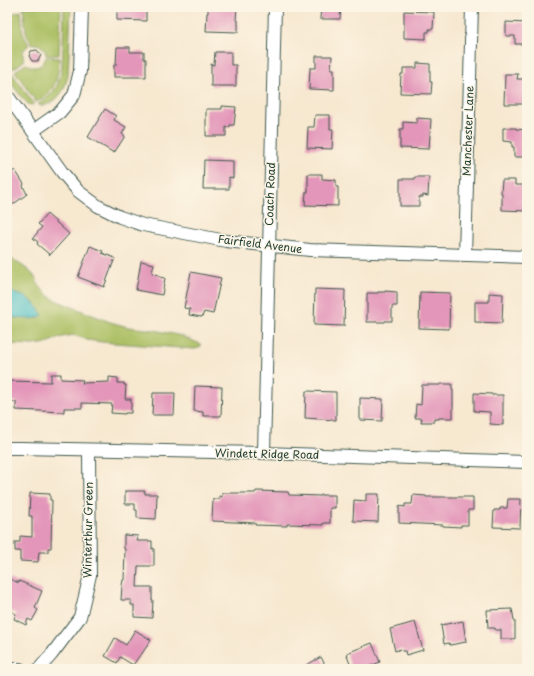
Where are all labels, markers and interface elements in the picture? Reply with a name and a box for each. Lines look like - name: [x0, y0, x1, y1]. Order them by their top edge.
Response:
- street label: Manchester Lane: [457, 85, 478, 176]
- street label: Coach Road: [260, 162, 279, 226]
- street label: Fairfield Avenue: [217, 230, 303, 257]
- street label: Windett Ridge Road: [215, 444, 319, 463]
- street label: Winterthur Green: [78, 482, 97, 578]

